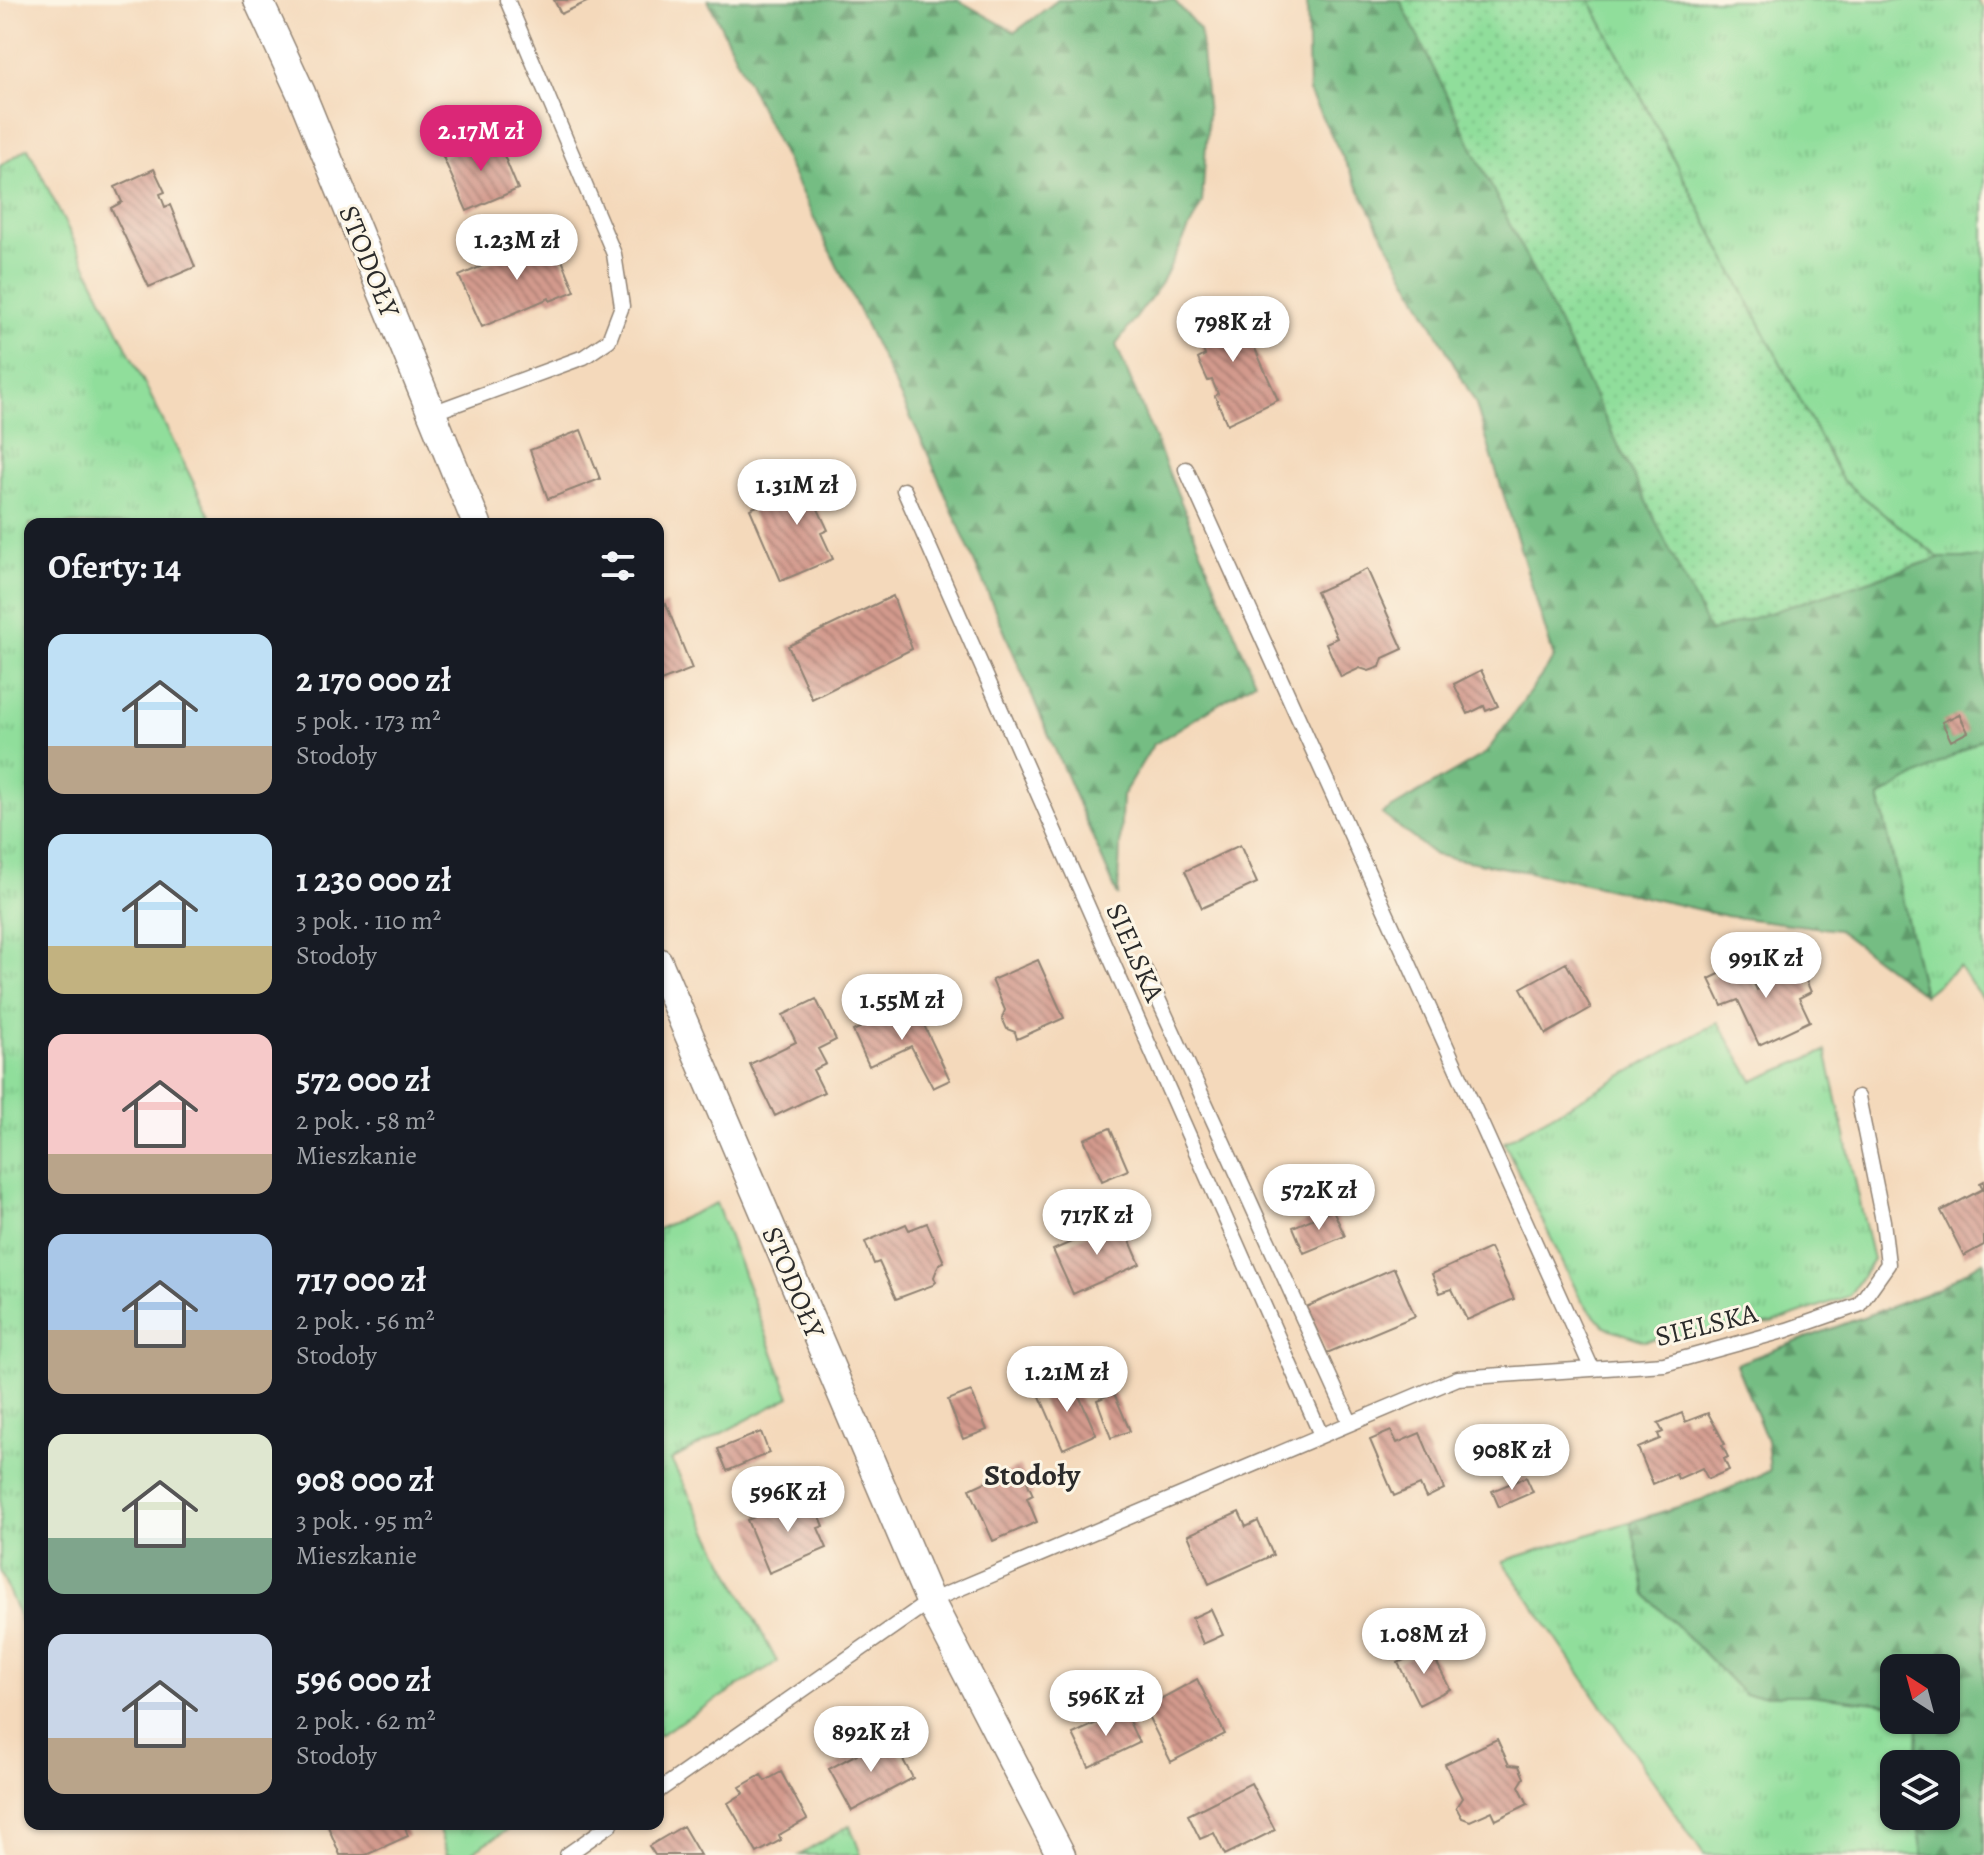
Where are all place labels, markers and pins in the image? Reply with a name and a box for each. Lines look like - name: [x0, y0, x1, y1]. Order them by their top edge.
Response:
- pin: 2.17M zł: [398, 105, 564, 173]
- pin: 1.23M zł: [434, 214, 600, 282]
- pin: 798K zł: [1159, 296, 1307, 364]
- pin: 1.31M zł: [714, 459, 880, 527]
- pin: 991K zł: [1692, 932, 1840, 1000]
- pin: 1.55M zł: [819, 974, 985, 1042]
- pin: 572K zł: [1245, 1164, 1393, 1232]
- pin: 717K zł: [1023, 1189, 1171, 1257]
- pin: 1.21M zł: [984, 1346, 1150, 1414]
- pin: 908K zł: [1438, 1424, 1586, 1492]
- pin: 596K zł: [714, 1466, 862, 1534]
- pin: 1.08M zł: [1341, 1608, 1507, 1676]
- pin: 596K zł: [1032, 1670, 1180, 1738]
- pin: 892K zł: [797, 1706, 945, 1774]

